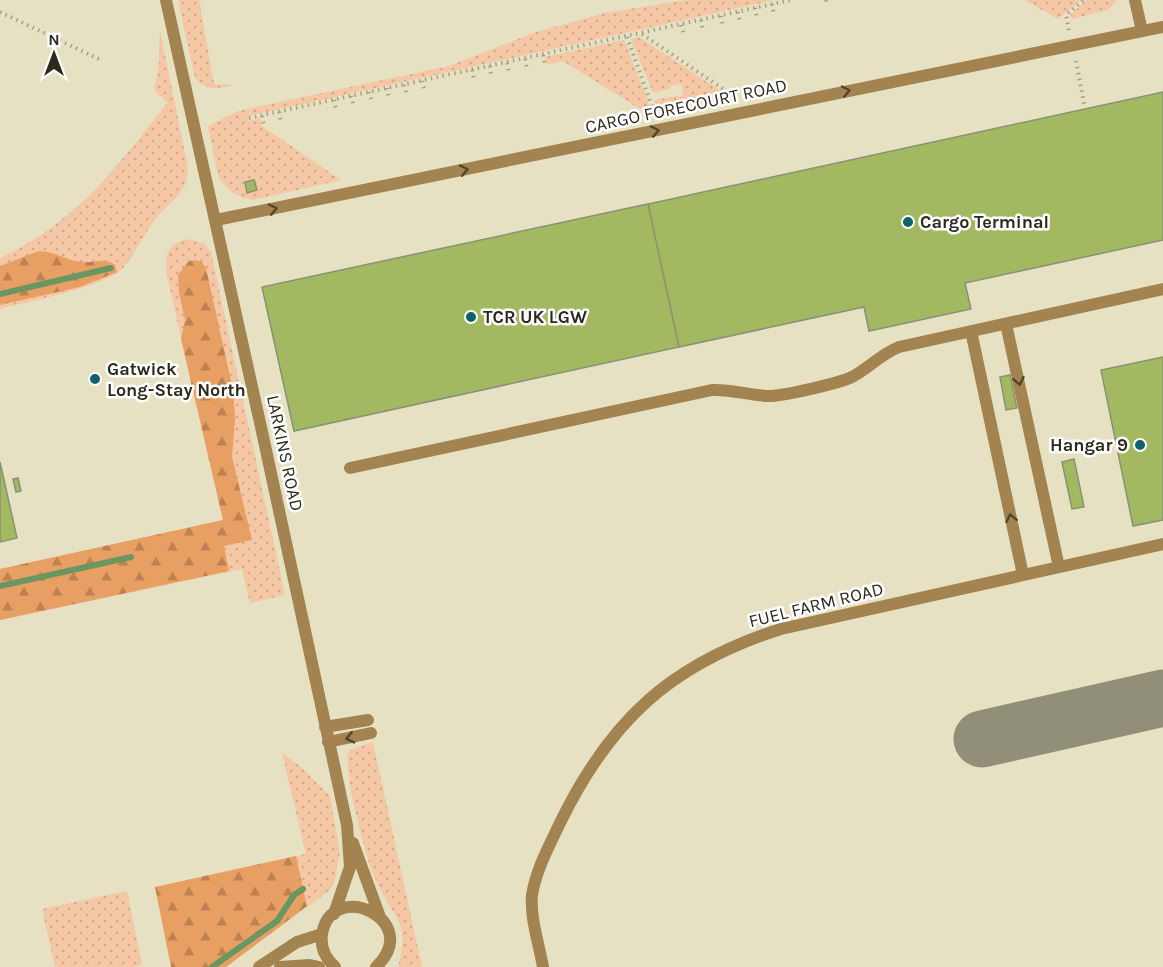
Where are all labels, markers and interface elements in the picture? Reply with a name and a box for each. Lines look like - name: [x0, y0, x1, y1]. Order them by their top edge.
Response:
- north arrow: [24, 24, 84, 84]
- text: N: [48, 30, 60, 49]
- street label: CARGO FORECOURT ROAD: [583, 74, 789, 138]
- one-way arrow: [841, 86, 851, 99]
- one-way arrow: [650, 125, 660, 138]
- one-way arrow: [459, 164, 469, 177]
- one-way arrow: [268, 203, 278, 216]
- place label: Cargo Terminal: [920, 211, 1049, 233]
- marker: Cargo Terminal: [901, 215, 915, 229]
- place label: TCR UK LGW: [483, 306, 587, 328]
- marker: TCR UK LGW: [464, 310, 478, 324]
- place label: Gatwick Long-Stay North: [107, 358, 246, 401]
- marker: Gatwick Long-Stay North: [88, 372, 102, 386]
- one-way arrow: [1011, 375, 1024, 385]
- street label: LARKINS ROAD: [262, 393, 308, 513]
- place label: Hangar 9: [1050, 434, 1128, 456]
- marker: Hangar 9: [1133, 438, 1147, 452]
- one-way arrow: [1005, 513, 1018, 523]
- street label: FUEL FARM ROAD: [746, 578, 886, 632]
- one-way arrow: [345, 730, 355, 743]

